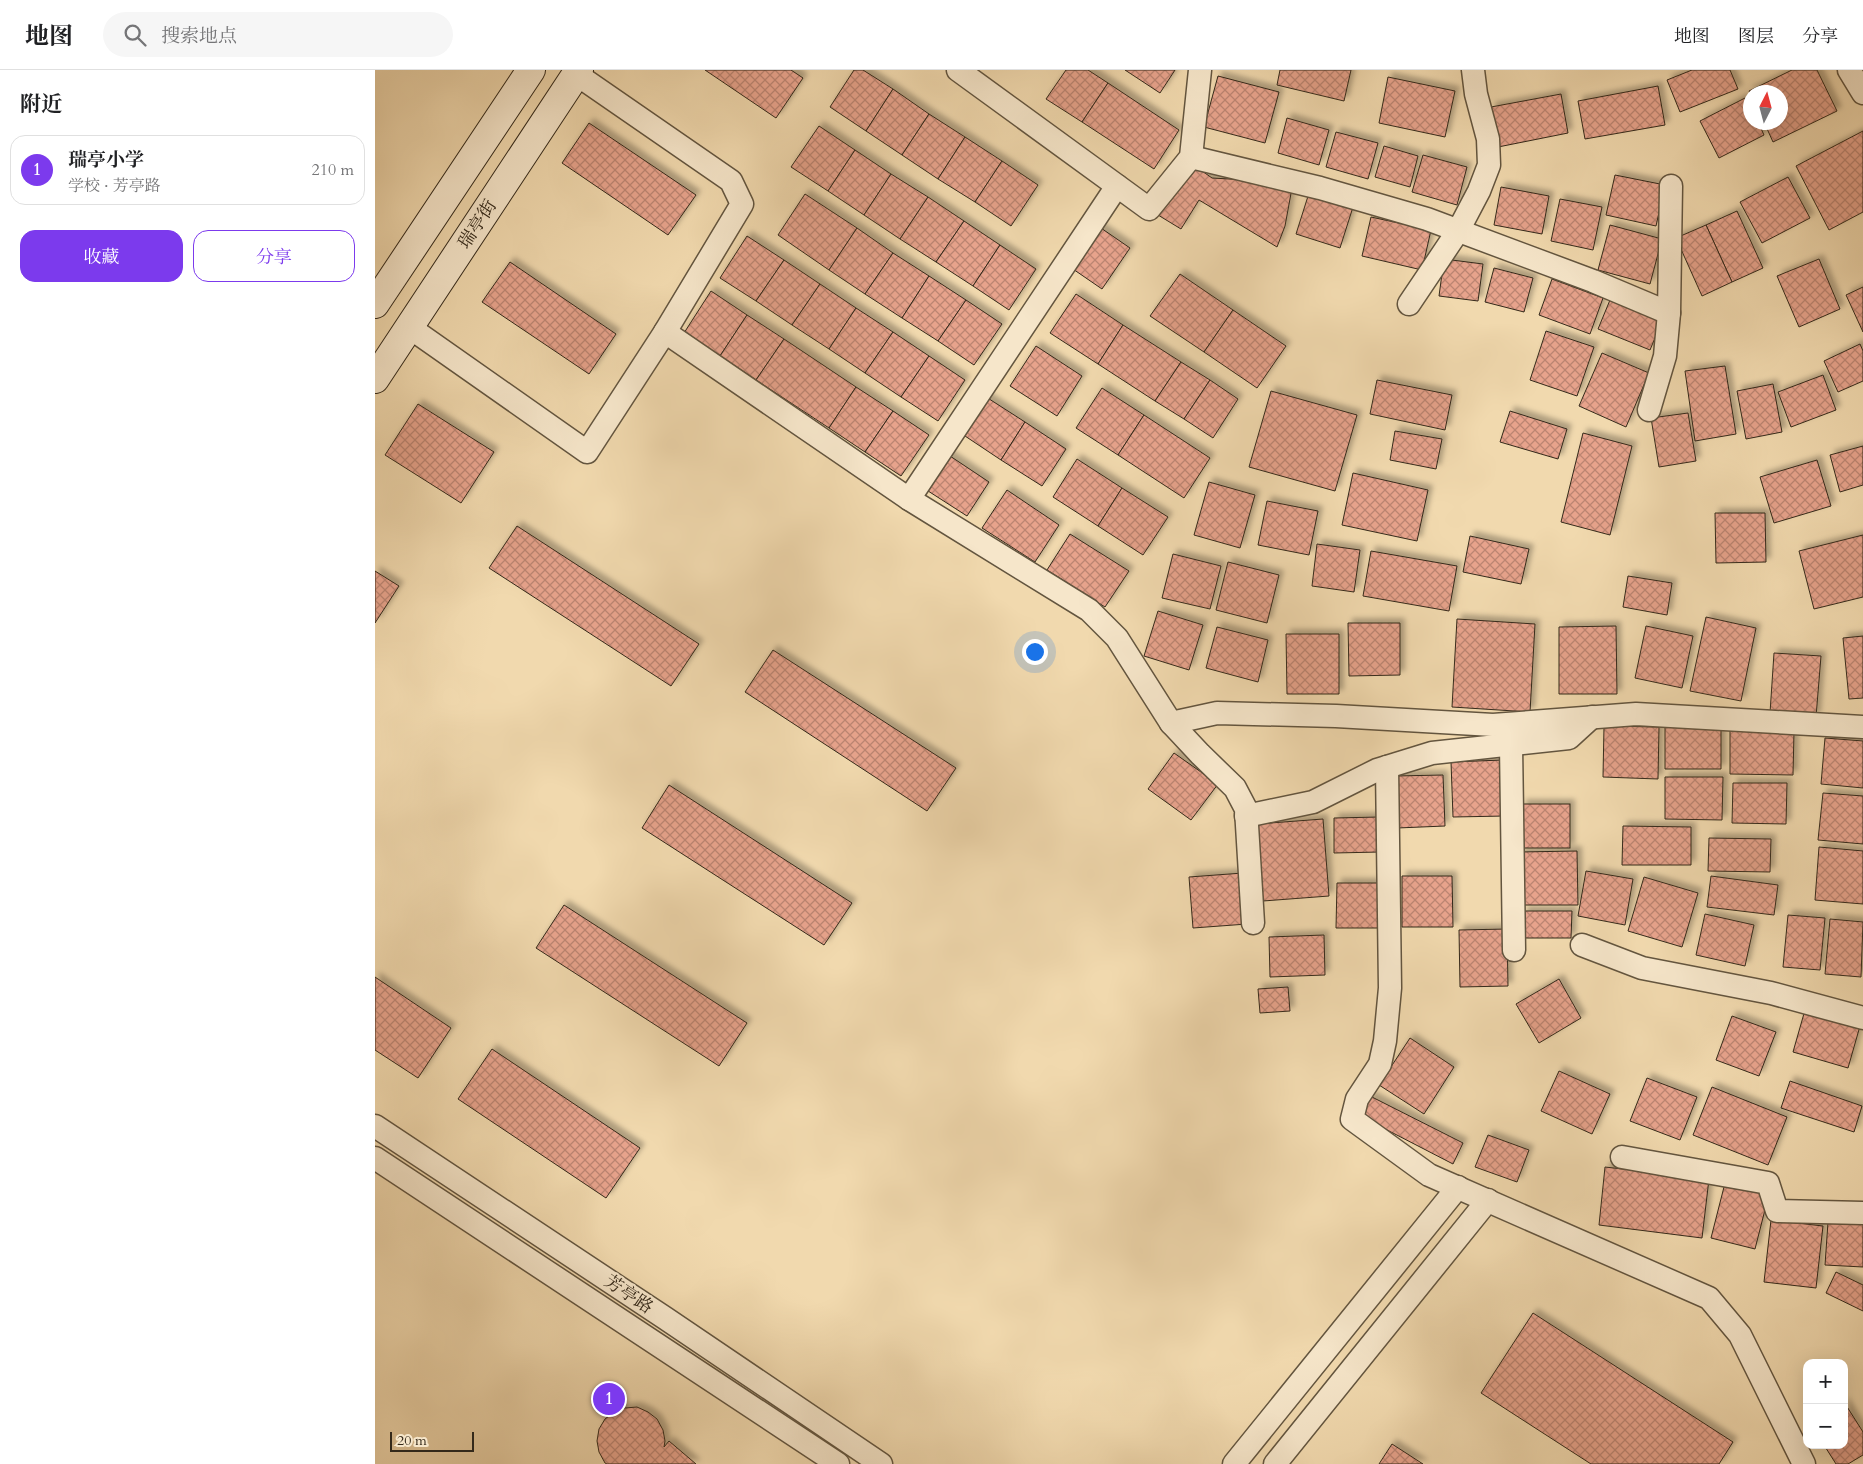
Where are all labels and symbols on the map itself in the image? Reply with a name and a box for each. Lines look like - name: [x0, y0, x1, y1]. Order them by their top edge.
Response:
- north arrow: [1743, 85, 1788, 130]
- street label: 瑞亭街: [452, 195, 503, 254]
- your location: [1022, 639, 1048, 665]
- street label: 芳亭路: [599, 1269, 658, 1320]
- pin: 1: [593, 1380, 625, 1418]
- scale bar: [390, 1429, 474, 1452]

